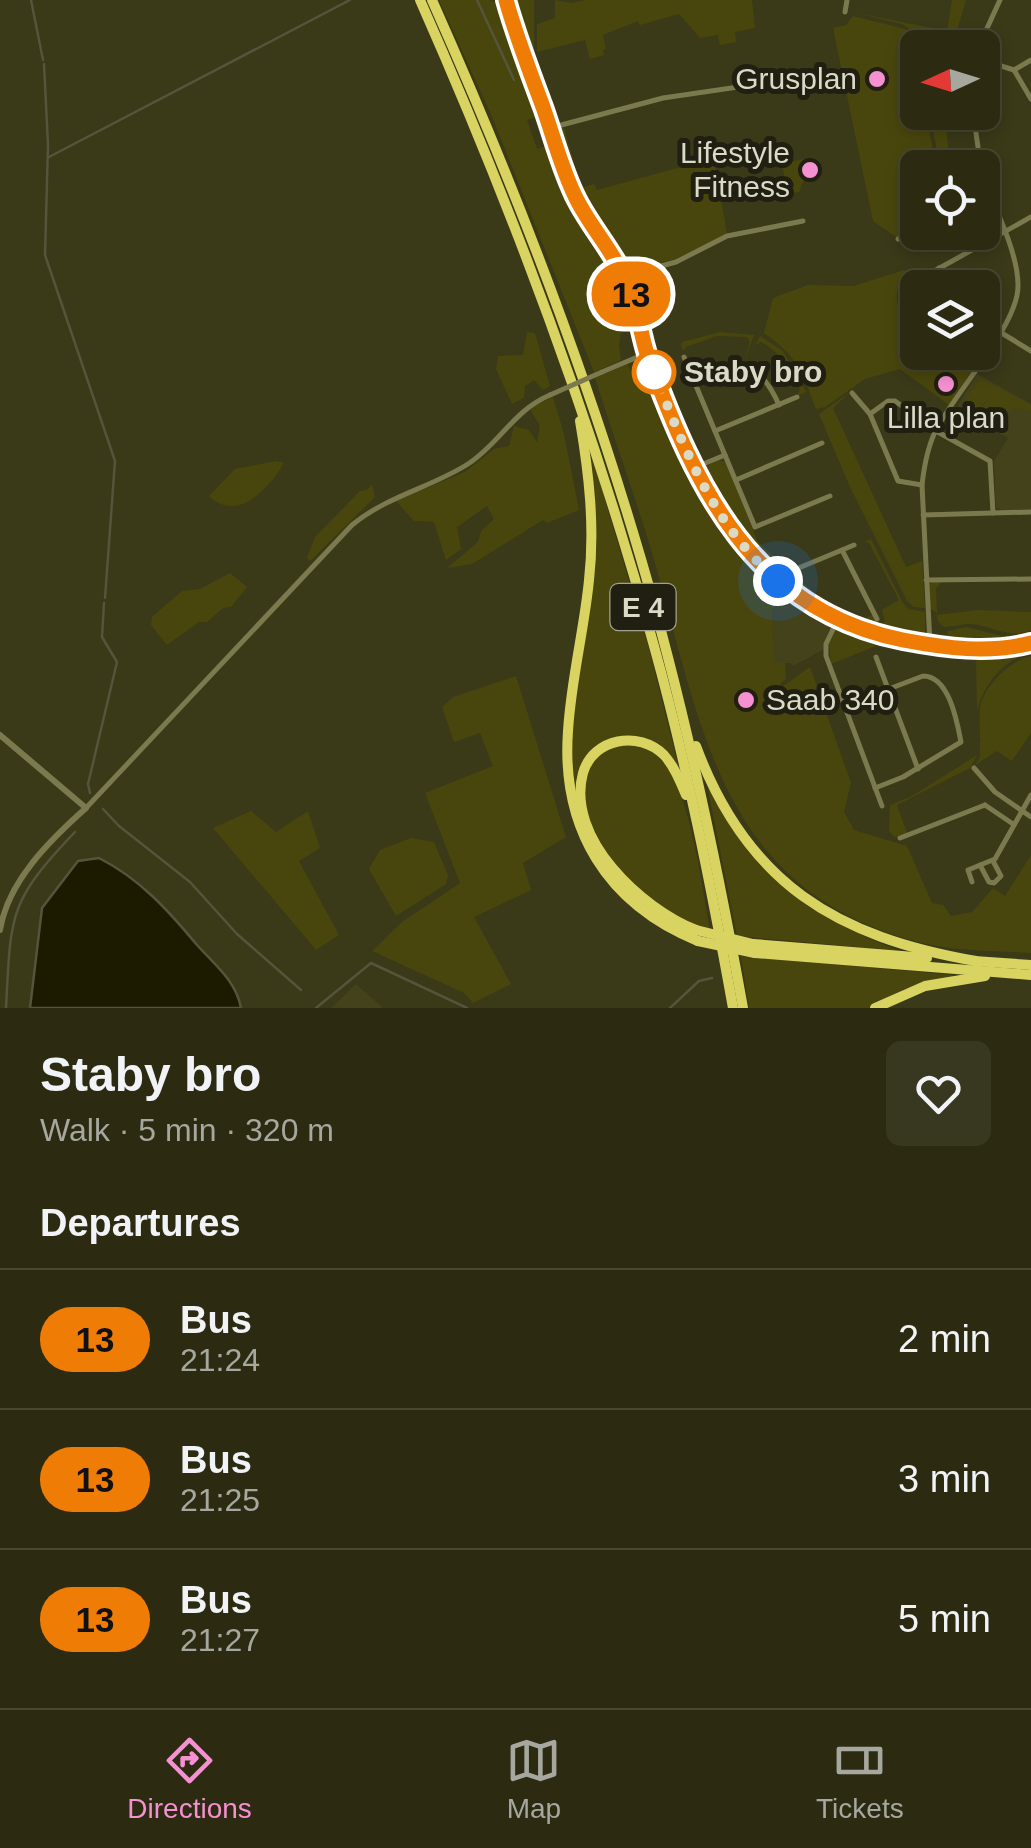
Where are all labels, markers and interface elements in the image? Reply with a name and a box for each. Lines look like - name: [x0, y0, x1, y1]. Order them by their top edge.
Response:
- north arrow: [900, 30, 1000, 130]
- map controls: [900, 30, 1000, 370]
- place label: Grusplan: [735, 62, 857, 95]
- marker: Grusplan: [866, 68, 888, 90]
- place label: Lifestyle Fitness: [680, 136, 790, 203]
- button: locate: [900, 150, 1000, 250]
- marker: Lifestyle Fitness: [799, 159, 821, 181]
- line badge: 13: [586, 262, 676, 326]
- button: layers: [900, 270, 1000, 370]
- text: 13: [612, 275, 650, 314]
- marker: Staby bro: [633, 351, 675, 393]
- place label: Staby bro: [684, 355, 822, 388]
- marker: Lilla plan: [935, 373, 957, 395]
- place label: Lilla plan: [887, 401, 1005, 434]
- your location: [753, 556, 803, 606]
- road number: E 4: [610, 584, 676, 630]
- place label: Saab 340: [766, 683, 894, 716]
- marker: Saab 340: [735, 689, 757, 711]
- button: heart: [886, 1041, 991, 1146]
- text: Staby bro: [40, 1048, 261, 1101]
- text: Walk · 5 min · 320 m: [40, 1112, 334, 1148]
- text: Departures: [40, 1202, 241, 1244]
- text: Bus: [180, 1299, 252, 1341]
- text: 2 min: [898, 1318, 991, 1360]
- text: 13: [76, 1320, 114, 1359]
- text: 21:24: [180, 1342, 260, 1378]
- text: Bus: [180, 1439, 252, 1481]
- text: 3 min: [898, 1458, 991, 1500]
- text: 13: [76, 1460, 114, 1499]
- text: 21:25: [180, 1482, 260, 1518]
- text: Bus: [180, 1579, 252, 1621]
- text: 5 min: [898, 1598, 991, 1640]
- text: 13: [76, 1600, 114, 1639]
- text: 21:27: [180, 1622, 260, 1658]
- tab: Directions: [127, 1733, 252, 1825]
- tab: Map: [506, 1733, 561, 1825]
- tab: Tickets: [816, 1733, 904, 1825]

